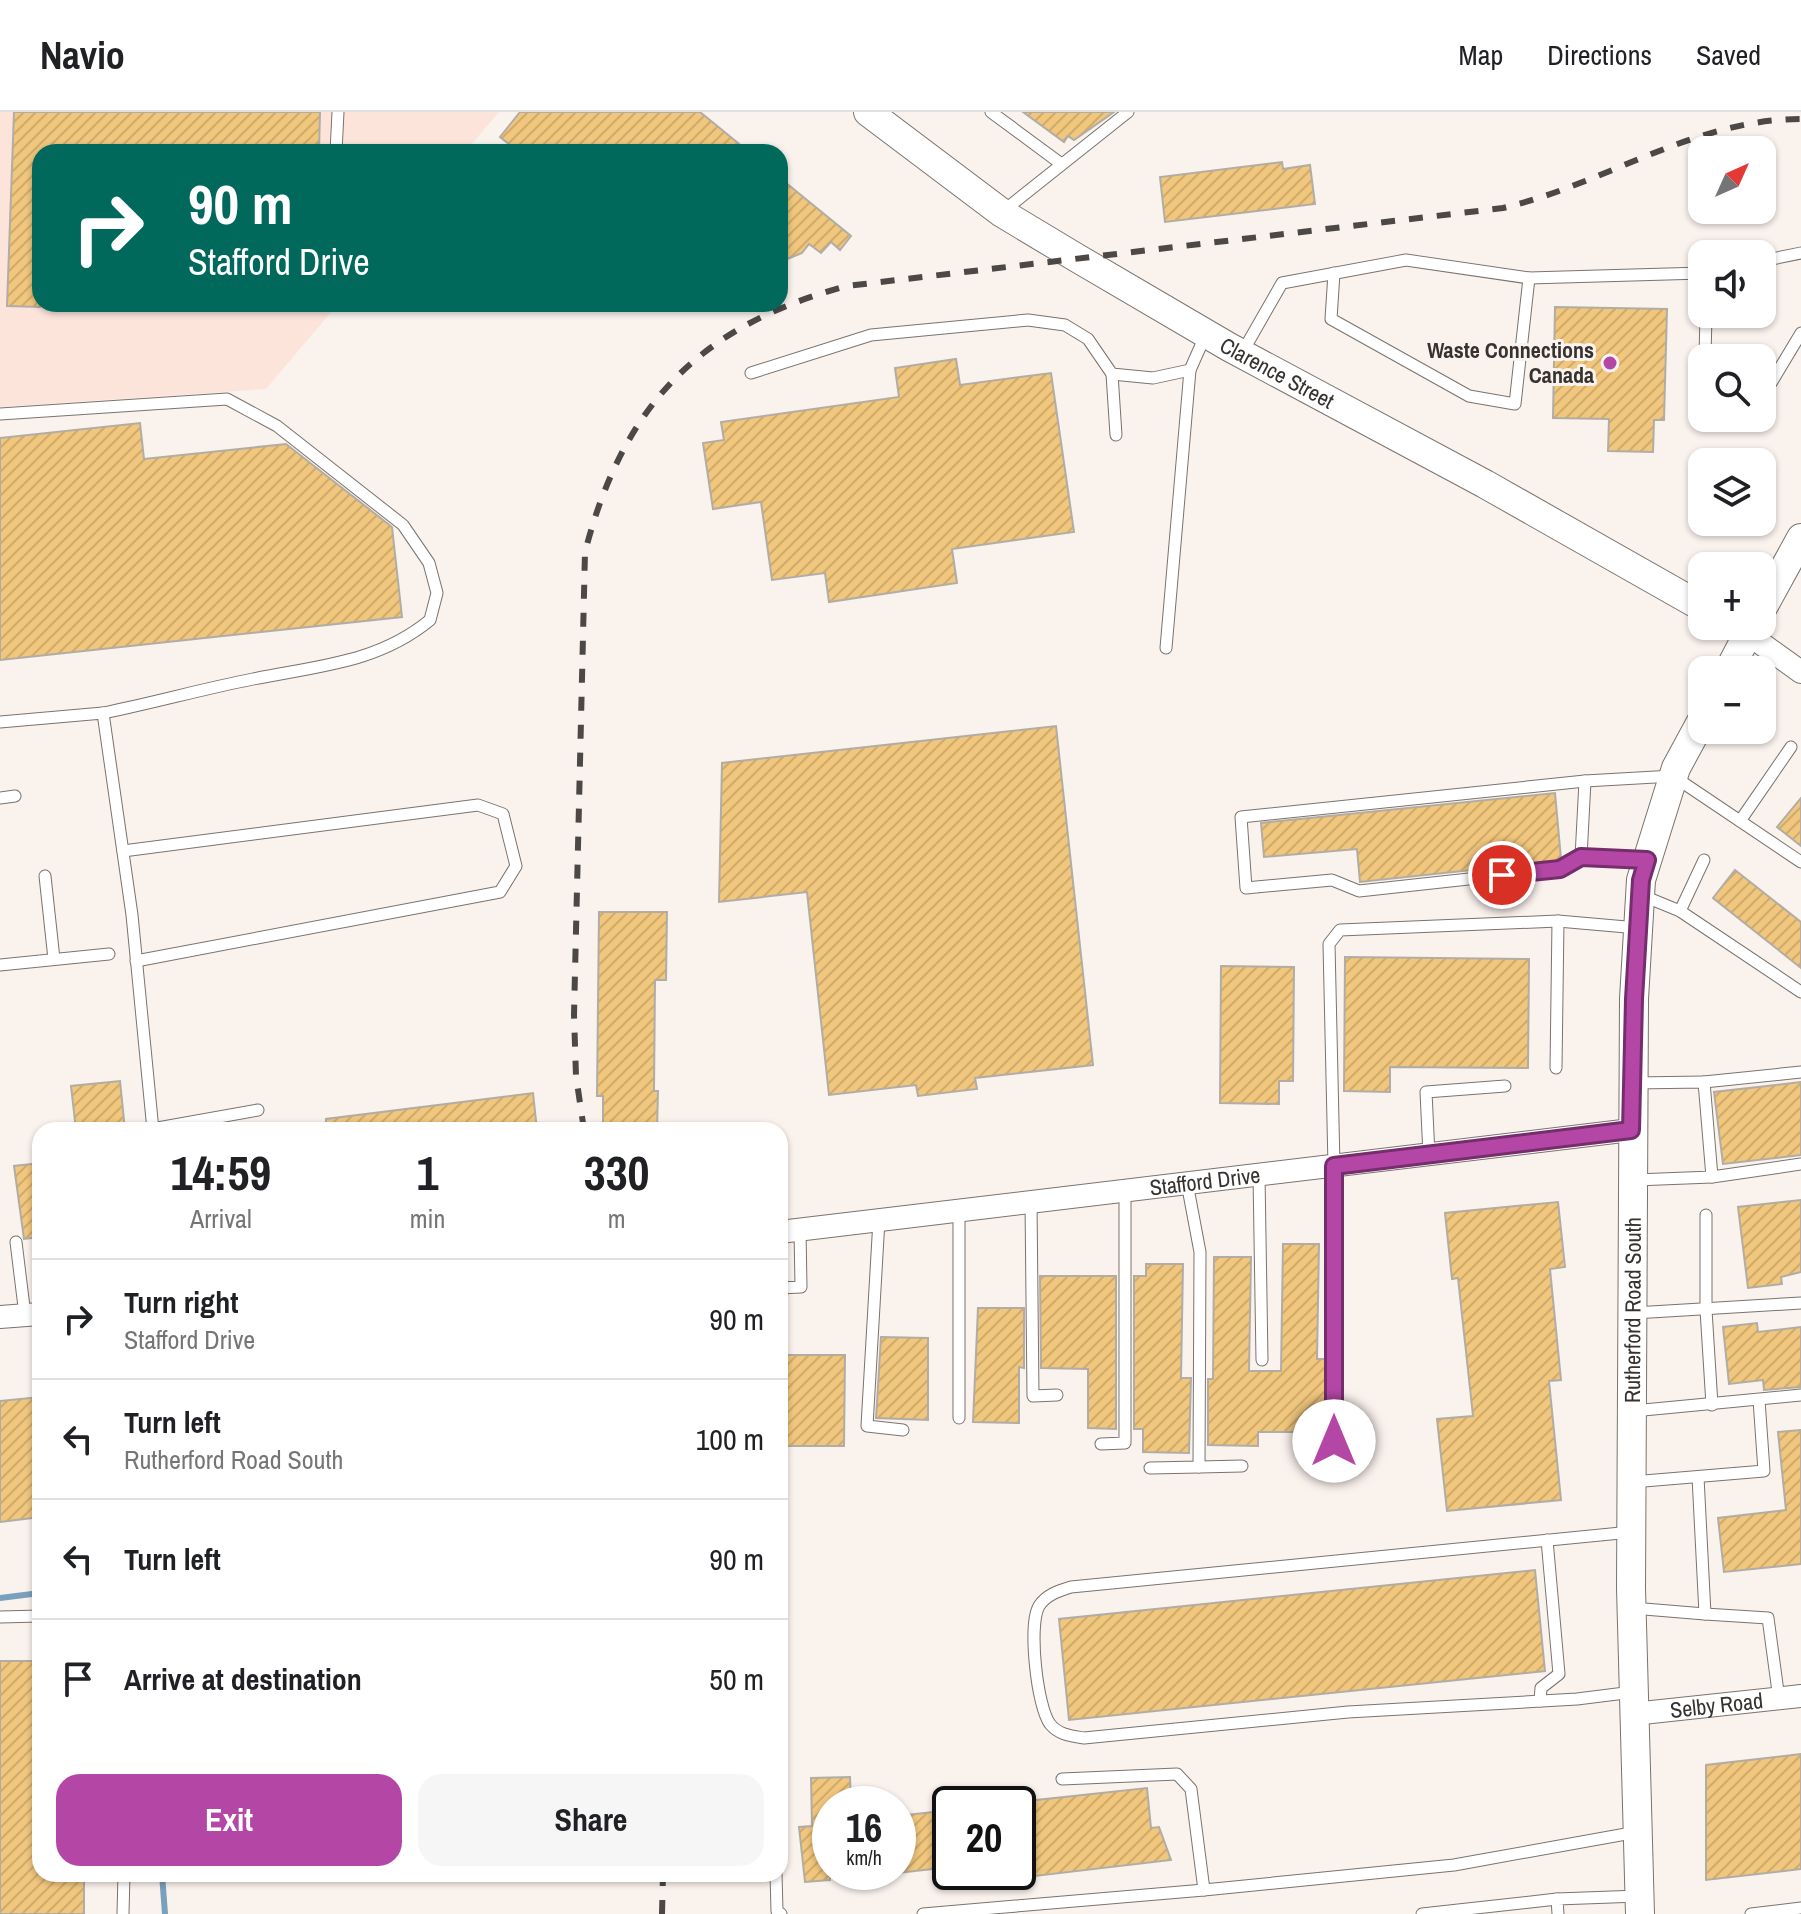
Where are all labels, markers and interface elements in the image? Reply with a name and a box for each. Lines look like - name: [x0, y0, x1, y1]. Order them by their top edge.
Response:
- text: Navio: [40, 30, 125, 81]
- text: Map: [1459, 36, 1503, 74]
- text: Directions: [1547, 36, 1652, 74]
- text: Saved: [1696, 36, 1761, 74]
- north arrow: [1688, 136, 1776, 224]
- map controls: [1688, 136, 1776, 744]
- text: 90 m: [188, 166, 293, 241]
- icon: right: [56, 176, 160, 280]
- text: Stafford Drive: [188, 238, 370, 286]
- button: sound: [1688, 240, 1776, 328]
- street label: Clarence Street: [1214, 330, 1340, 416]
- place label: Waste Connections Canada: [1427, 335, 1594, 390]
- button: search: [1688, 344, 1776, 432]
- marker: Waste Connections Canada: [1601, 354, 1619, 372]
- button: layers: [1688, 448, 1776, 536]
- button: +: [1688, 552, 1776, 640]
- button: −: [1688, 656, 1776, 744]
- pin: [1468, 841, 1536, 909]
- icon: arrive: [1480, 853, 1524, 897]
- text: 14:59: [171, 1140, 271, 1205]
- text: 1: [417, 1140, 438, 1205]
- text: 330: [584, 1140, 649, 1205]
- street label: Stafford Drive: [1148, 1160, 1262, 1203]
- text: Arrival: [190, 1201, 252, 1236]
- text: min: [410, 1201, 445, 1236]
- text: m: [608, 1201, 626, 1236]
- street label: Rutherford Road South: [1617, 1217, 1648, 1403]
- text: Turn right: [124, 1282, 238, 1322]
- icon: right: [56, 1297, 100, 1341]
- text: 90 m: [709, 1299, 764, 1339]
- text: Stafford Drive: [124, 1322, 255, 1357]
- position arrow: [1292, 1399, 1376, 1483]
- text: Turn left: [124, 1402, 221, 1442]
- icon: left: [56, 1417, 100, 1461]
- text: 100 m: [696, 1419, 764, 1459]
- text: Rutherford Road South: [124, 1442, 343, 1477]
- icon: left: [56, 1537, 100, 1581]
- text: Turn left: [124, 1539, 221, 1579]
- text: 90 m: [709, 1539, 764, 1579]
- icon: arrive: [56, 1657, 100, 1701]
- text: Arrive at destination: [124, 1659, 362, 1699]
- text: 50 m: [709, 1659, 764, 1699]
- street label: Selby Road: [1668, 1685, 1765, 1725]
- button: Exit: [56, 1774, 402, 1866]
- button: Share: [418, 1774, 764, 1866]
- speed limit sign: 20: [932, 1786, 1036, 1890]
- text: 16: [846, 1801, 882, 1854]
- text: km/h: [846, 1844, 882, 1871]

